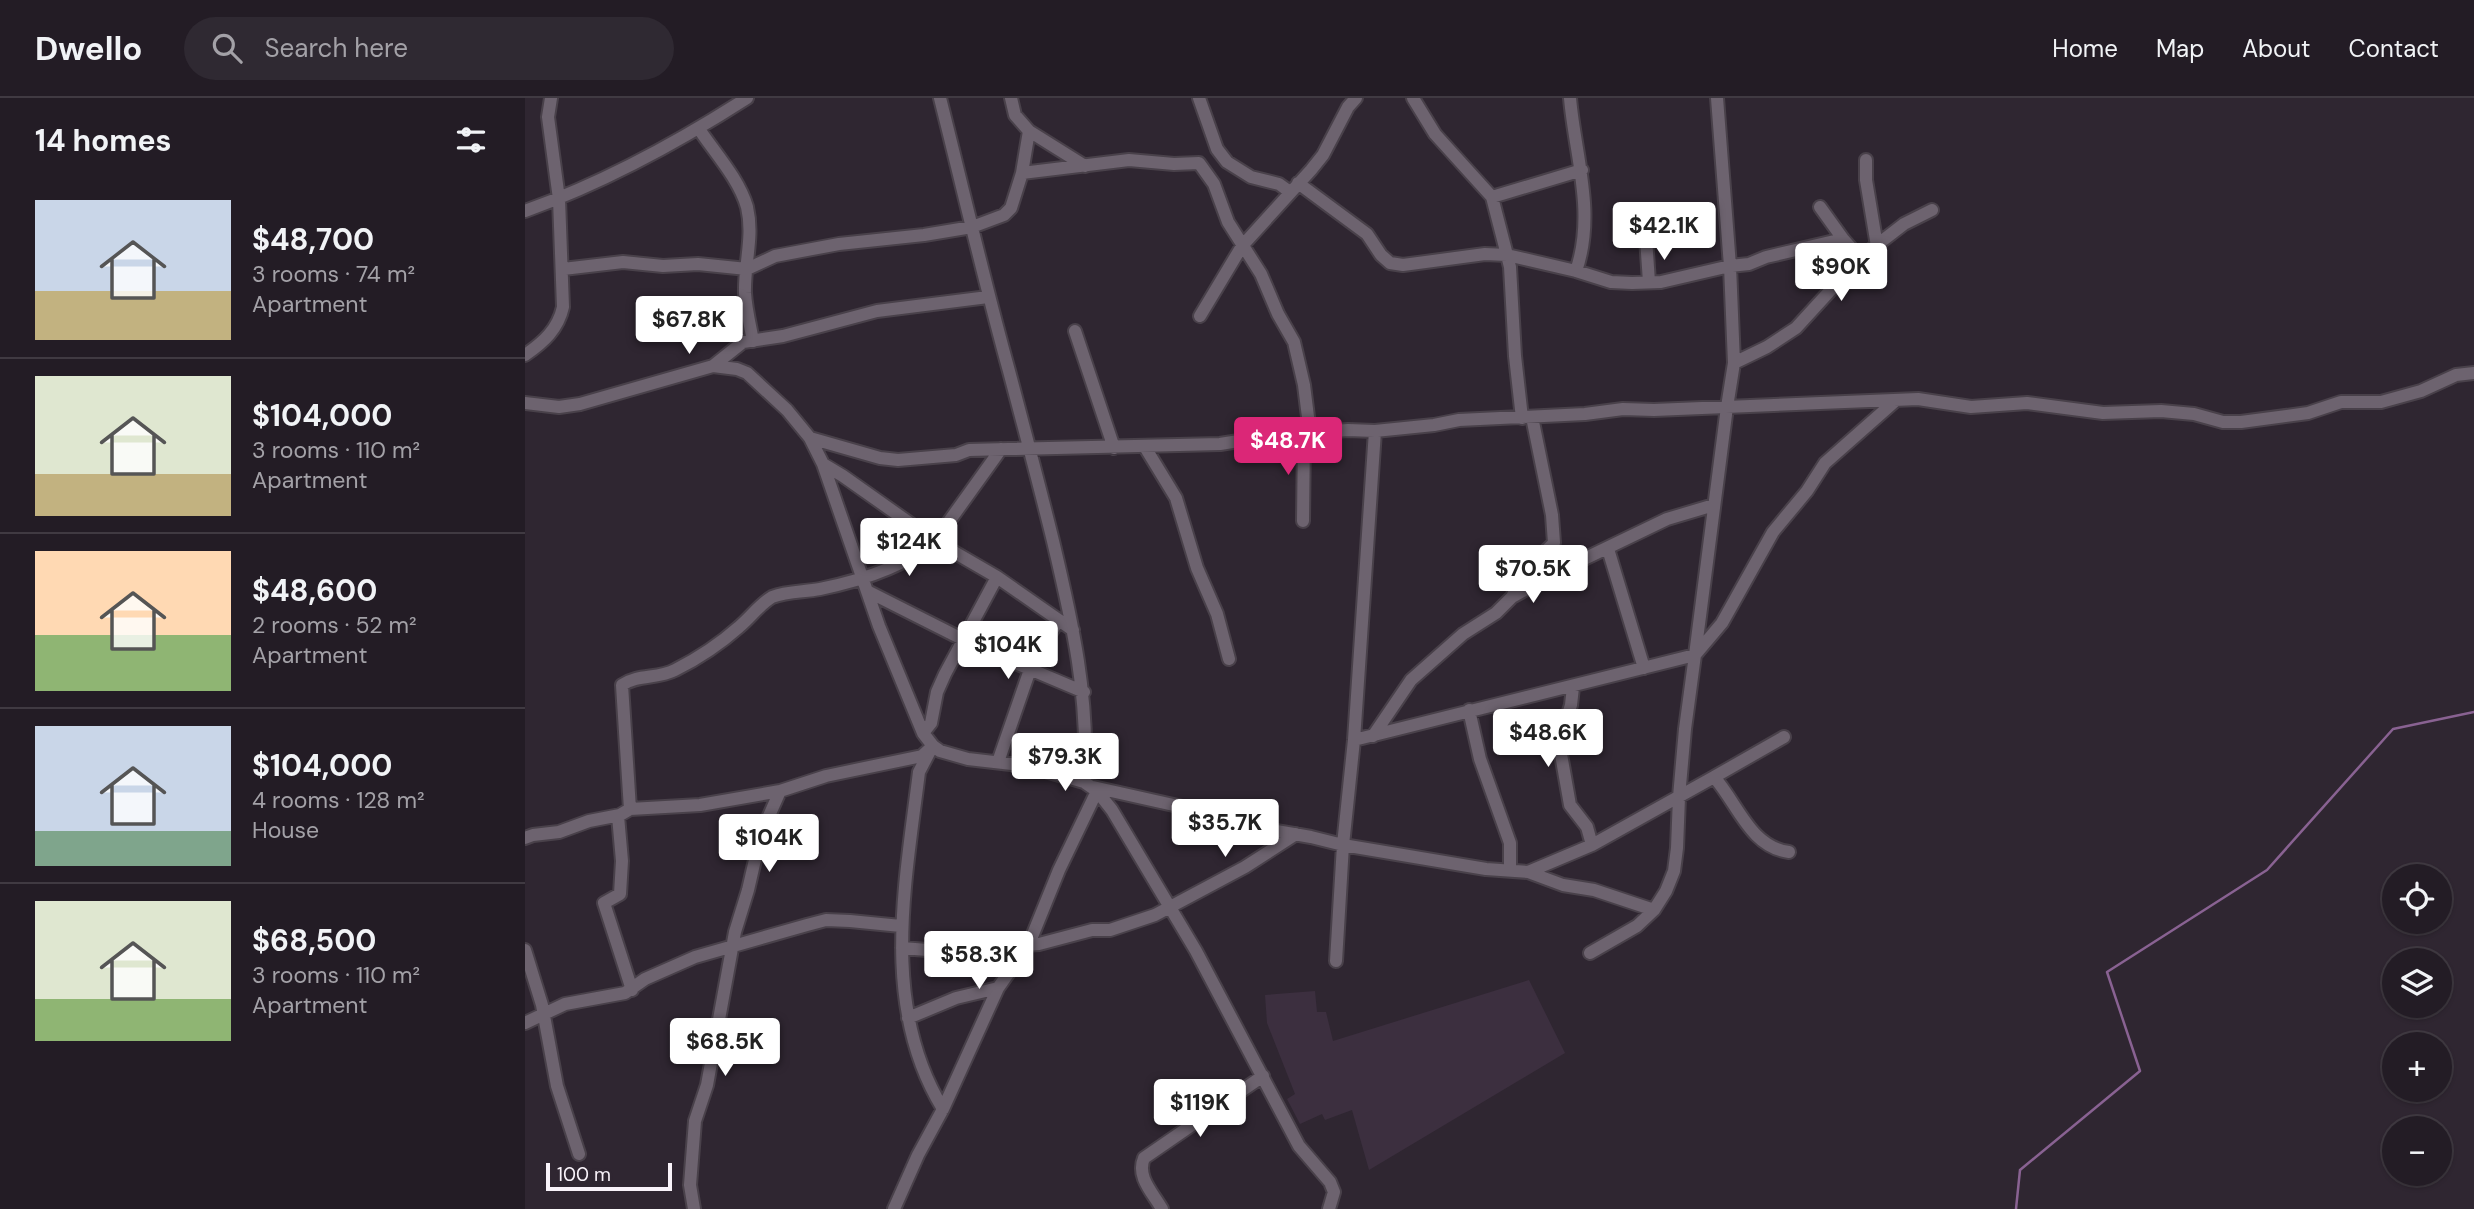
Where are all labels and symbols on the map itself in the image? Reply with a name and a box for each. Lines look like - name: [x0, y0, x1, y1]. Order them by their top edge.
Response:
- pin: $42.1K: [1607, 202, 1721, 262]
- pin: $90K: [1800, 244, 1882, 303]
- pin: $67.8K: [632, 296, 746, 356]
- pin: $48.7K: [1231, 418, 1345, 477]
- pin: $124K: [860, 518, 958, 578]
- pin: $70.5K: [1476, 546, 1590, 605]
- pin: $104K: [959, 622, 1057, 681]
- pin: $48.6K: [1491, 710, 1605, 769]
- pin: $79.3K: [1008, 734, 1122, 793]
- pin: $35.7K: [1168, 800, 1282, 859]
- pin: $104K: [720, 814, 818, 874]
- pin: $58.3K: [922, 932, 1036, 991]
- pin: $68.5K: [668, 1018, 782, 1078]
- pin: $119K: [1151, 1080, 1249, 1139]
- scale bar: [546, 1160, 672, 1192]

